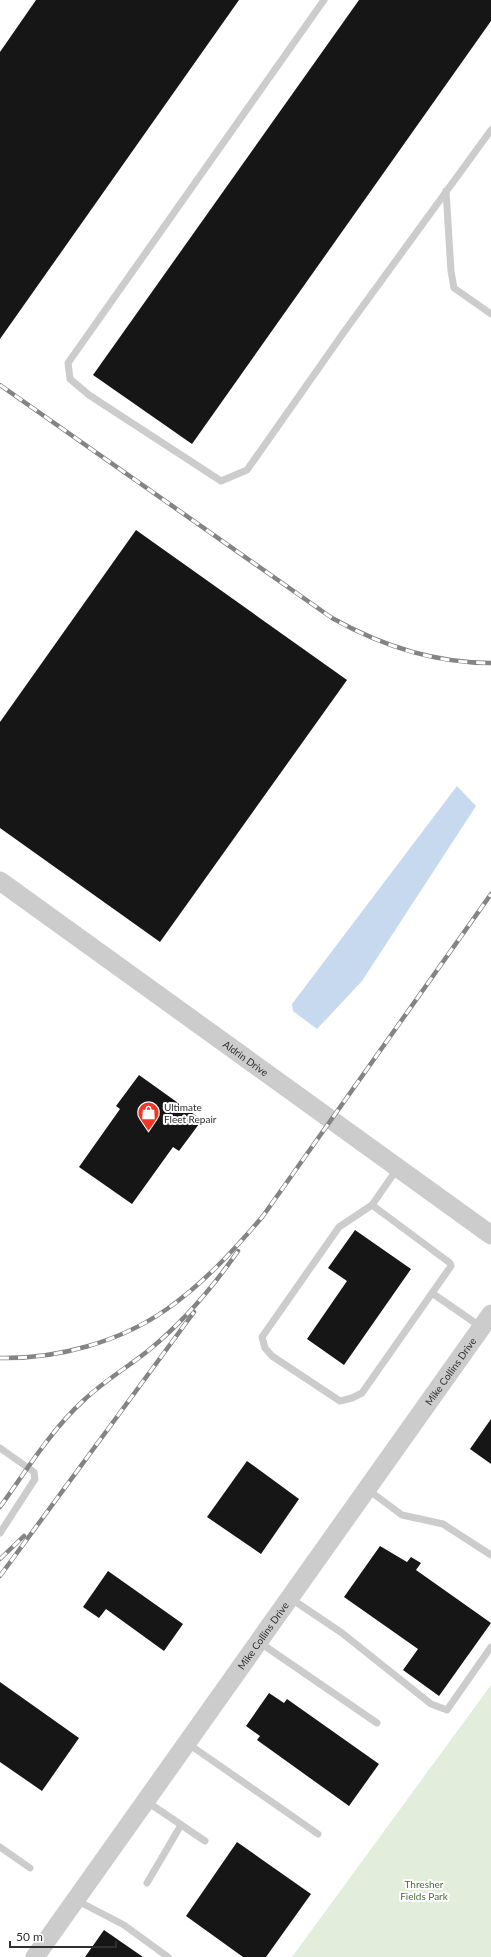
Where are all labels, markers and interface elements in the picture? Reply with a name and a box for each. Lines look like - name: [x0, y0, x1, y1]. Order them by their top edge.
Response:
- street label: Aldrin Drive: [221, 1038, 271, 1079]
- shop icon: Ultimate Fleet Repair: [135, 1100, 161, 1133]
- place label: Ultimate Fleet Repair: [164, 1101, 217, 1125]
- street label: Mike Collins Drive: [422, 1335, 478, 1407]
- street label: Mike Collins Drive: [235, 1599, 291, 1672]
- park label: Thresher Fields Park: [400, 1878, 449, 1902]
- scale bar: [10, 1923, 116, 1949]
- text: 50 m: [16, 1929, 43, 1944]

